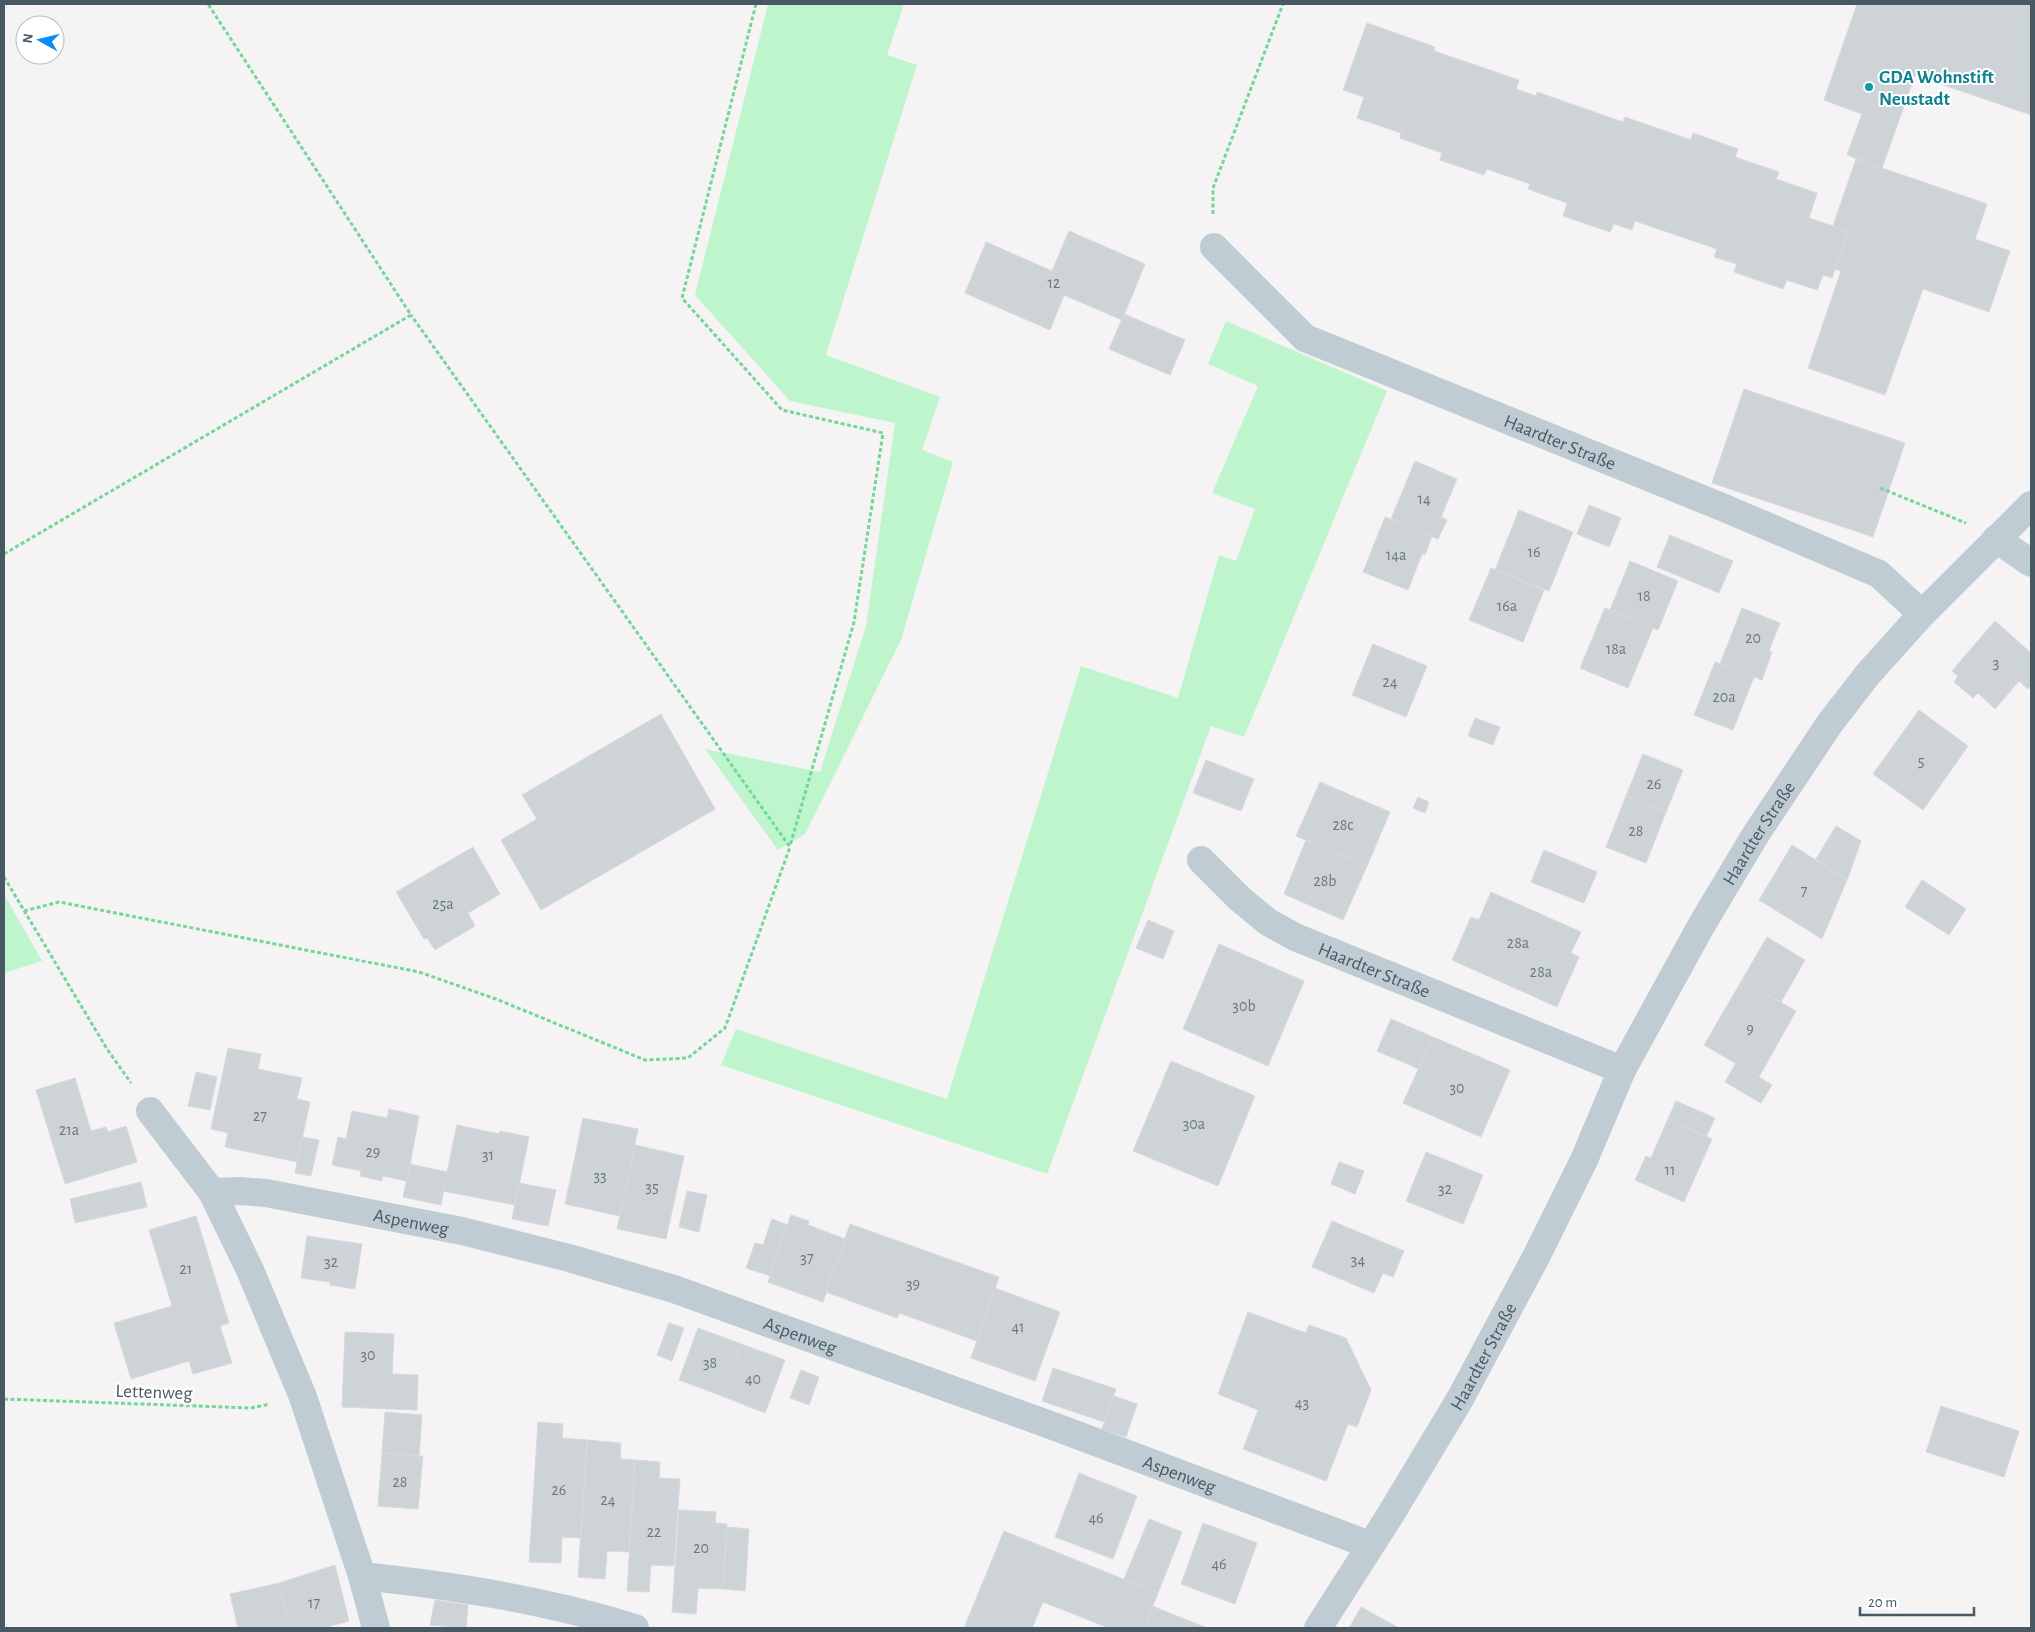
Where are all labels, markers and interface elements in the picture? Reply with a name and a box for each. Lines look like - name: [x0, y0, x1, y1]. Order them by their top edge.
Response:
- north arrow: [15, 15, 65, 65]
- text: N: [21, 33, 36, 44]
- place label: GDA Wohnstift Neustadt: [1879, 68, 1994, 109]
- marker: GDA Wohnstift Neustadt: [1863, 81, 1875, 93]
- house number: 12: [1048, 275, 1060, 291]
- street label: Haardter Straße: [1501, 412, 1618, 474]
- house number: 14: [1417, 491, 1431, 507]
- house number: 16: [1527, 544, 1541, 560]
- house number: 14a: [1386, 547, 1406, 563]
- house number: 18: [1637, 588, 1651, 604]
- house number: 16a: [1497, 598, 1517, 614]
- house number: 20: [1745, 630, 1761, 646]
- house number: 18a: [1606, 641, 1626, 657]
- house number: 3: [1993, 655, 1999, 671]
- house number: 24: [1383, 674, 1398, 690]
- house number: 20a: [1712, 689, 1736, 705]
- house number: 5: [1918, 753, 1924, 769]
- house number: 26: [1647, 776, 1661, 792]
- street label: Haardter Straße: [1720, 778, 1799, 889]
- house number: 28c: [1332, 817, 1354, 833]
- house number: 28: [1629, 823, 1643, 839]
- house number: 28b: [1313, 873, 1337, 889]
- house number: 7: [1801, 883, 1808, 899]
- house number: 25a: [432, 896, 454, 912]
- house number: 28a: [1507, 935, 1529, 951]
- street label: Haardter Straße: [1315, 939, 1432, 1002]
- house number: 28a: [1530, 964, 1552, 980]
- house number: 30b: [1232, 998, 1256, 1014]
- house number: 9: [1746, 1021, 1754, 1037]
- house number: 30: [1449, 1080, 1465, 1096]
- house number: 27: [253, 1108, 267, 1124]
- house number: 30a: [1183, 1116, 1205, 1132]
- house number: 21a: [59, 1122, 79, 1138]
- house number: 29: [366, 1144, 380, 1160]
- house number: 31: [482, 1147, 494, 1163]
- house number: 11: [1664, 1162, 1676, 1178]
- house number: 33: [593, 1168, 607, 1184]
- house number: 35: [645, 1179, 659, 1195]
- house number: 32: [1438, 1181, 1452, 1197]
- street label: Aspenweg: [372, 1206, 451, 1239]
- house number: 37: [800, 1250, 814, 1266]
- house number: 34: [1351, 1252, 1365, 1268]
- house number: 32: [324, 1254, 338, 1270]
- house number: 21: [180, 1261, 192, 1277]
- house number: 39: [906, 1276, 920, 1292]
- street label: Haardter Straße: [1448, 1300, 1521, 1414]
- street label: Aspenweg: [761, 1314, 840, 1358]
- house number: 41: [1011, 1319, 1025, 1335]
- house number: 30: [360, 1347, 376, 1363]
- house number: 38: [703, 1355, 717, 1371]
- house number: 40: [745, 1371, 761, 1387]
- street label: Lettenweg: [115, 1382, 193, 1403]
- house number: 43: [1295, 1395, 1309, 1411]
- street label: Aspenweg: [1140, 1453, 1219, 1498]
- house number: 28: [393, 1474, 407, 1490]
- house number: 26: [552, 1482, 566, 1498]
- house number: 24: [601, 1492, 616, 1508]
- house number: 46: [1088, 1510, 1104, 1526]
- house number: 22: [647, 1524, 661, 1540]
- house number: 20: [693, 1540, 709, 1556]
- house number: 46: [1211, 1556, 1227, 1572]
- scale bar: [1860, 1584, 1974, 1616]
- house number: 17: [308, 1595, 320, 1611]
- text: 20 m: [1868, 1595, 1897, 1610]

